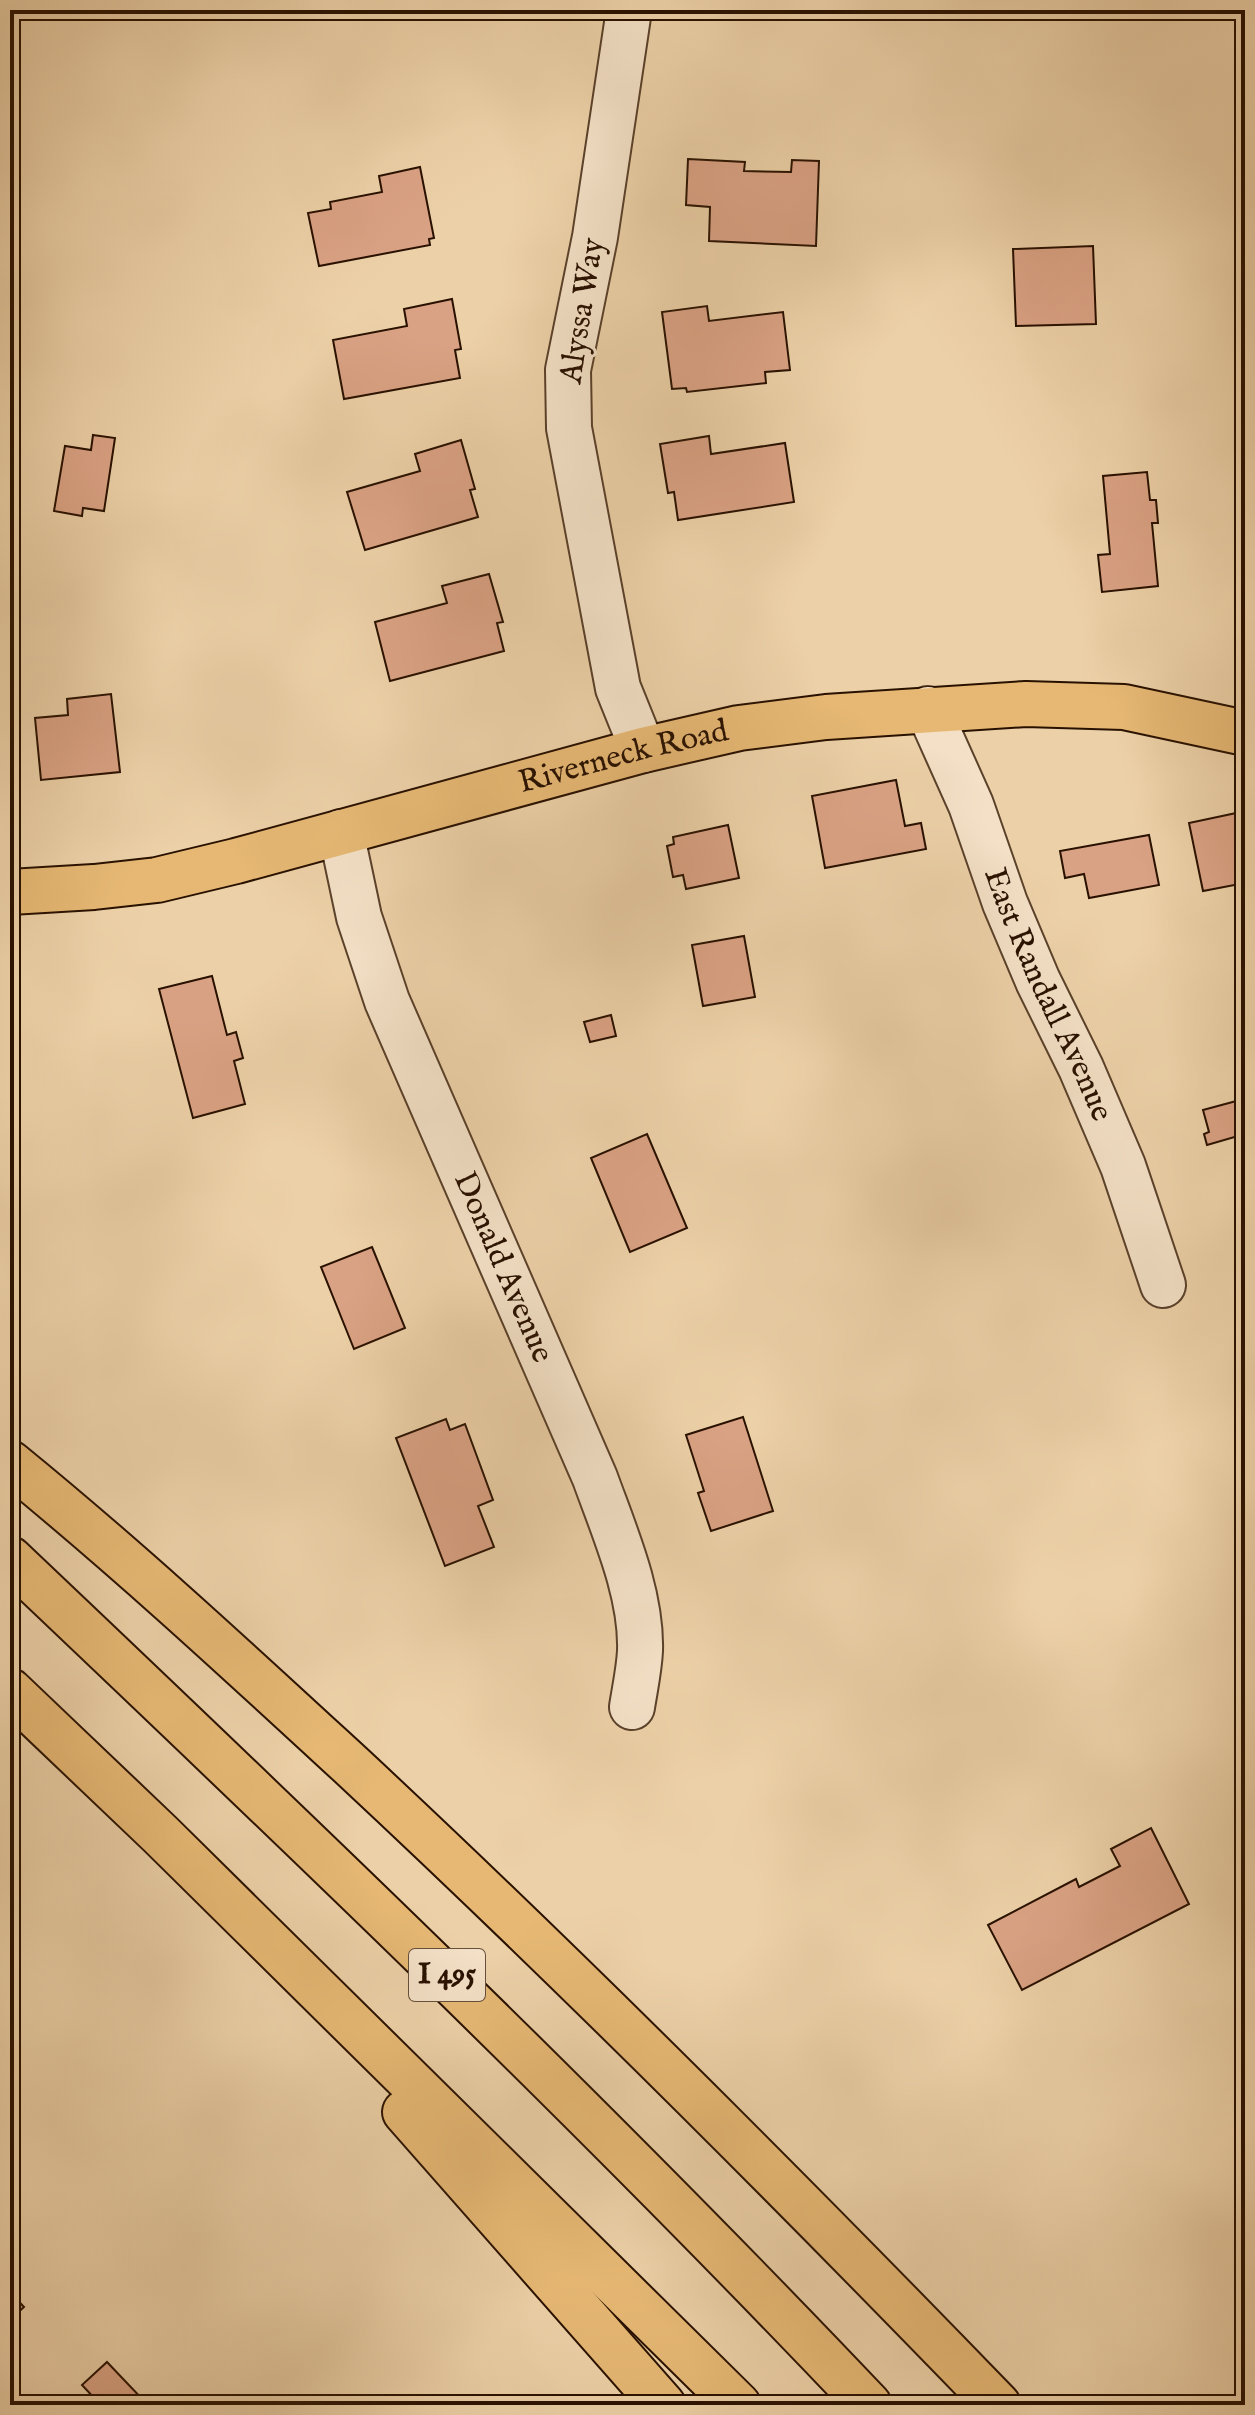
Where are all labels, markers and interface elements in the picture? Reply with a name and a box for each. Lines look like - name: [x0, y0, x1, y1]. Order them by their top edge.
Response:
- street label: Alyssa Way: [551, 235, 615, 388]
- street label: Riverneck Road: [514, 710, 733, 803]
- street label: East Randall Avenue: [974, 863, 1122, 1128]
- street label: Donald Avenue: [444, 1166, 563, 1369]
- road number: I 495: [409, 1949, 485, 2001]

